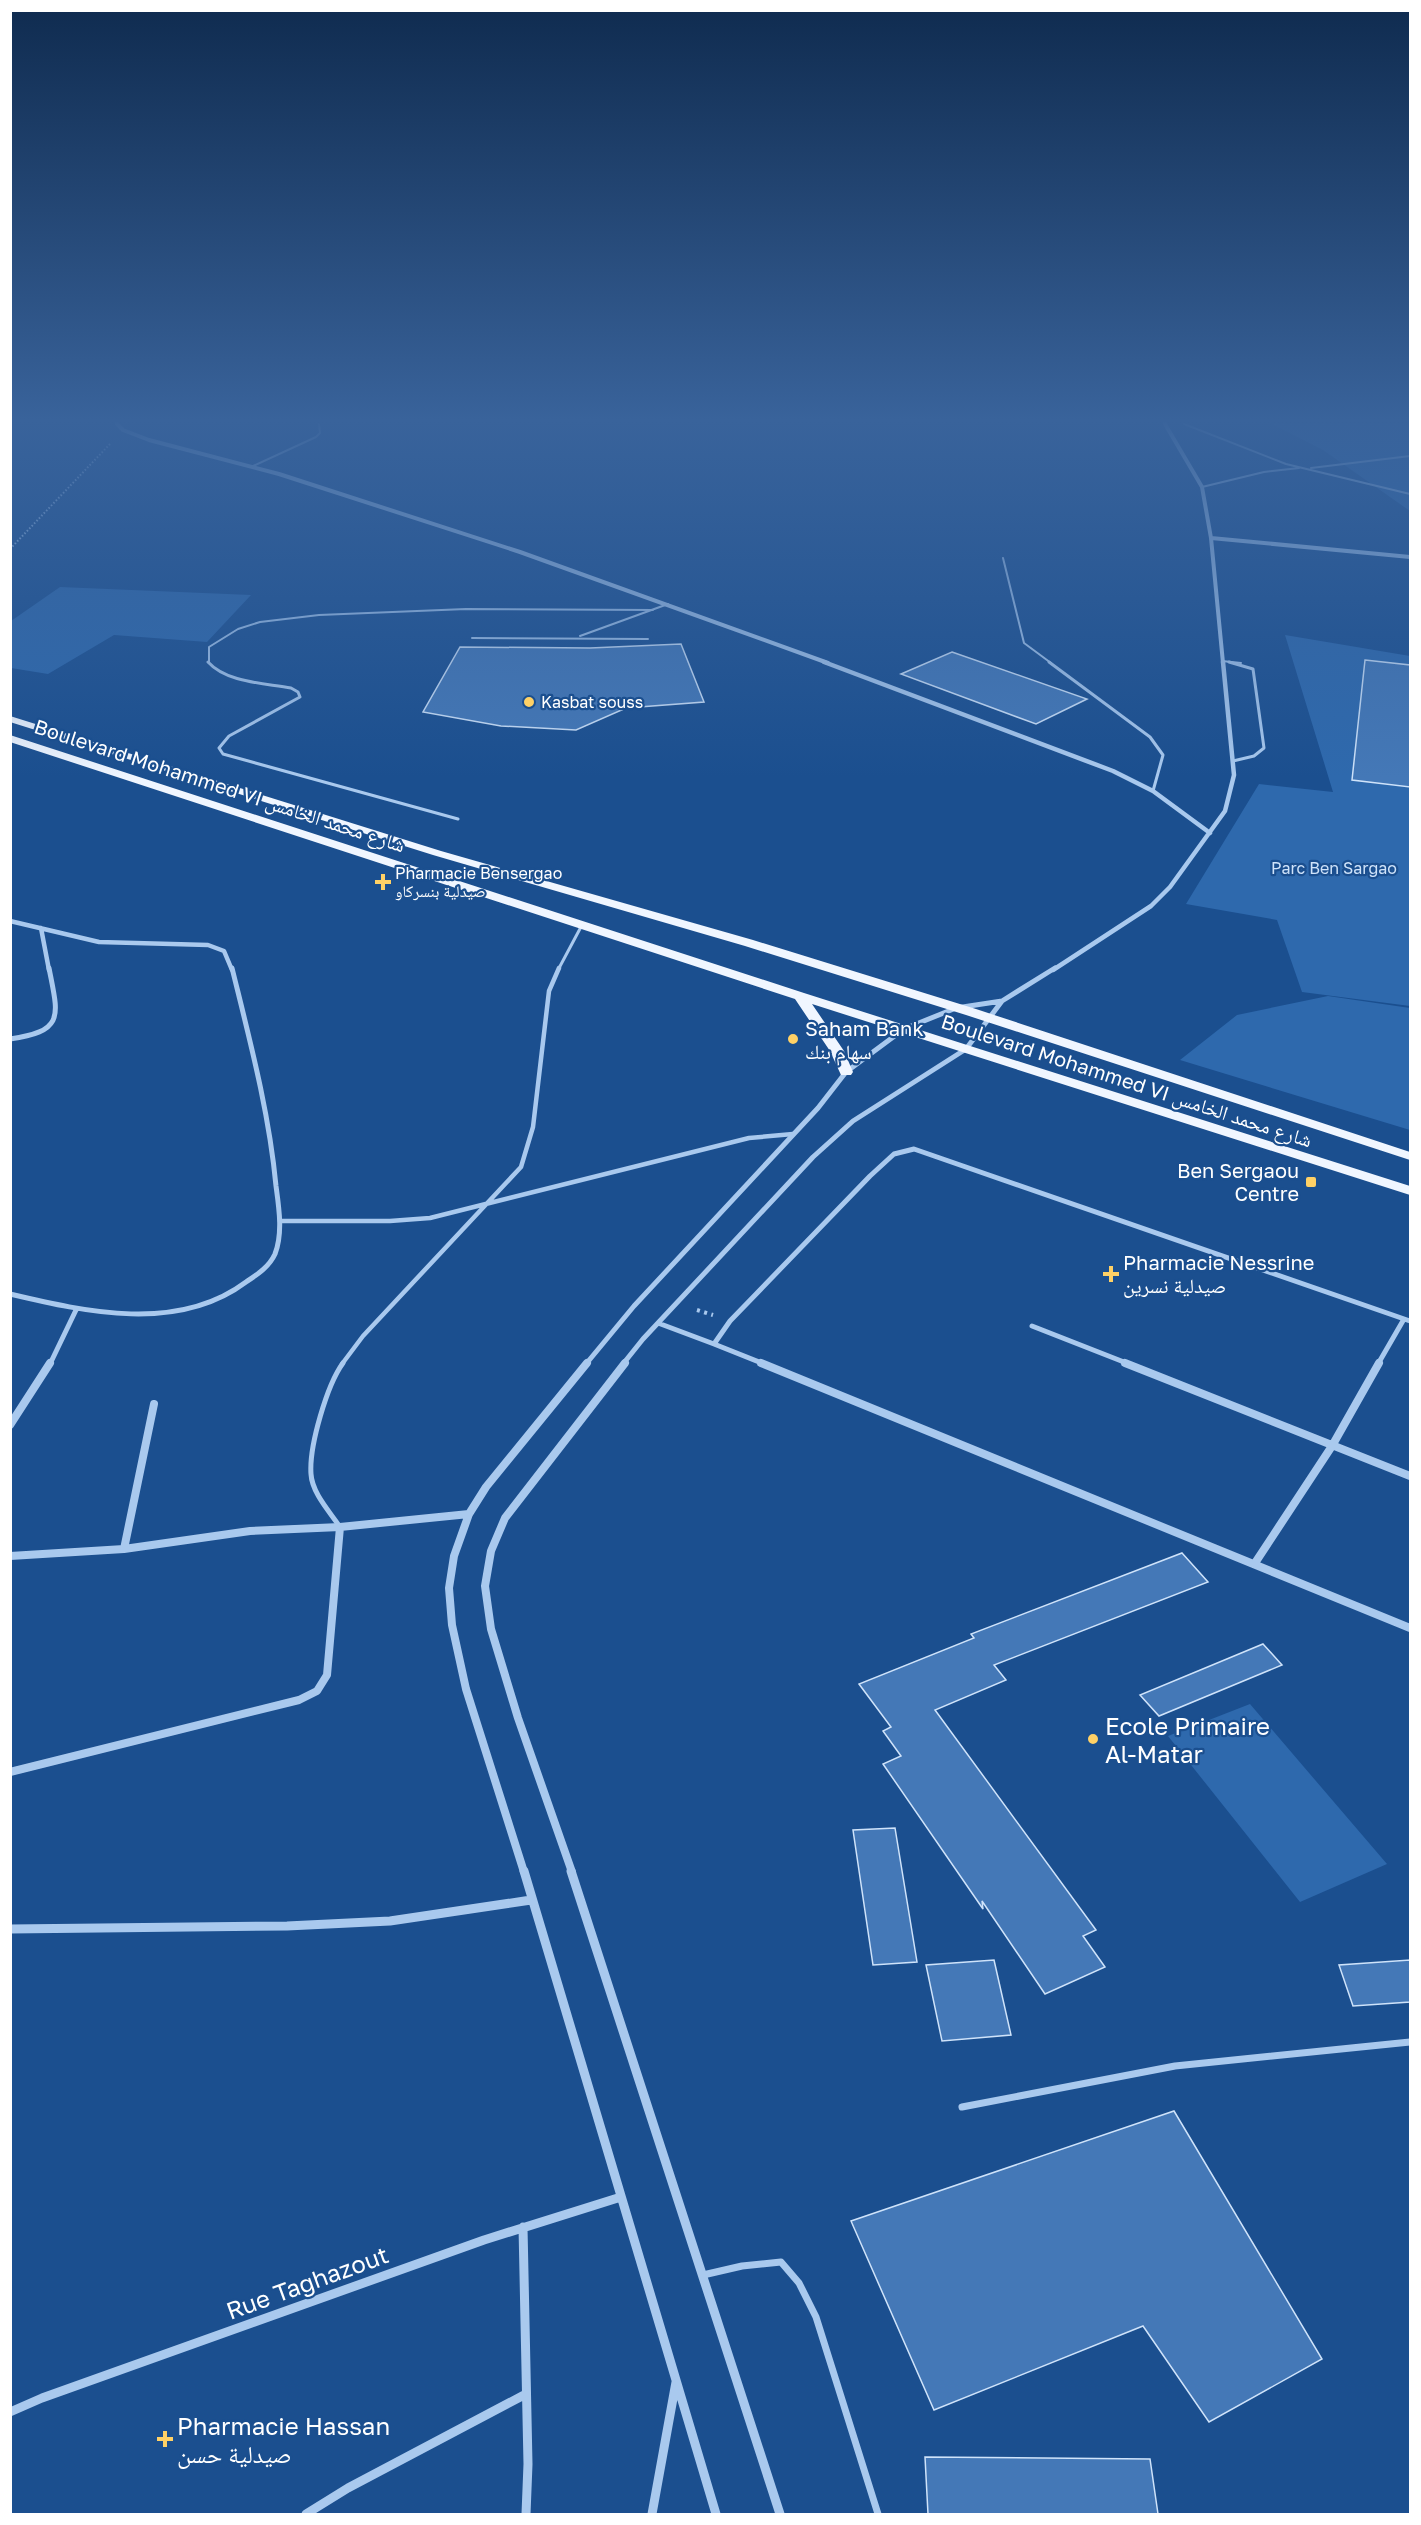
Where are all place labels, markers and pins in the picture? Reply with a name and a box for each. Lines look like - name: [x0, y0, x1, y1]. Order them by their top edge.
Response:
- place label: Kasbat souss: [541, 692, 643, 712]
- marker: Kasbat souss: [522, 695, 536, 709]
- place label: Pharmacie Bensergao صيدلية بنسركاو: [395, 863, 562, 901]
- marker: Pharmacie Bensergao صيدلية بنسركاو: [376, 875, 390, 889]
- place label: Saham Bank سهام بنك: [805, 1016, 924, 1066]
- marker: Saham Bank سهام بنك: [786, 1032, 800, 1046]
- place label: Ben Sergaou Centre: [1177, 1158, 1299, 1205]
- marker: Ben Sergaou Centre: [1304, 1175, 1318, 1189]
- place label: Pharmacie Nessrine صيدلية نسرين: [1123, 1250, 1314, 1298]
- marker: Pharmacie Nessrine صيدلية نسرين: [1104, 1267, 1118, 1281]
- place label: Ecole Primaire Al-Matar: [1105, 1711, 1270, 1768]
- marker: Ecole Primaire Al-Matar: [1086, 1732, 1100, 1746]
- place label: Pharmacie Hassan صيدلية حسن: [177, 2411, 390, 2469]
- marker: Pharmacie Hassan صيدلية حسن: [158, 2432, 172, 2446]

